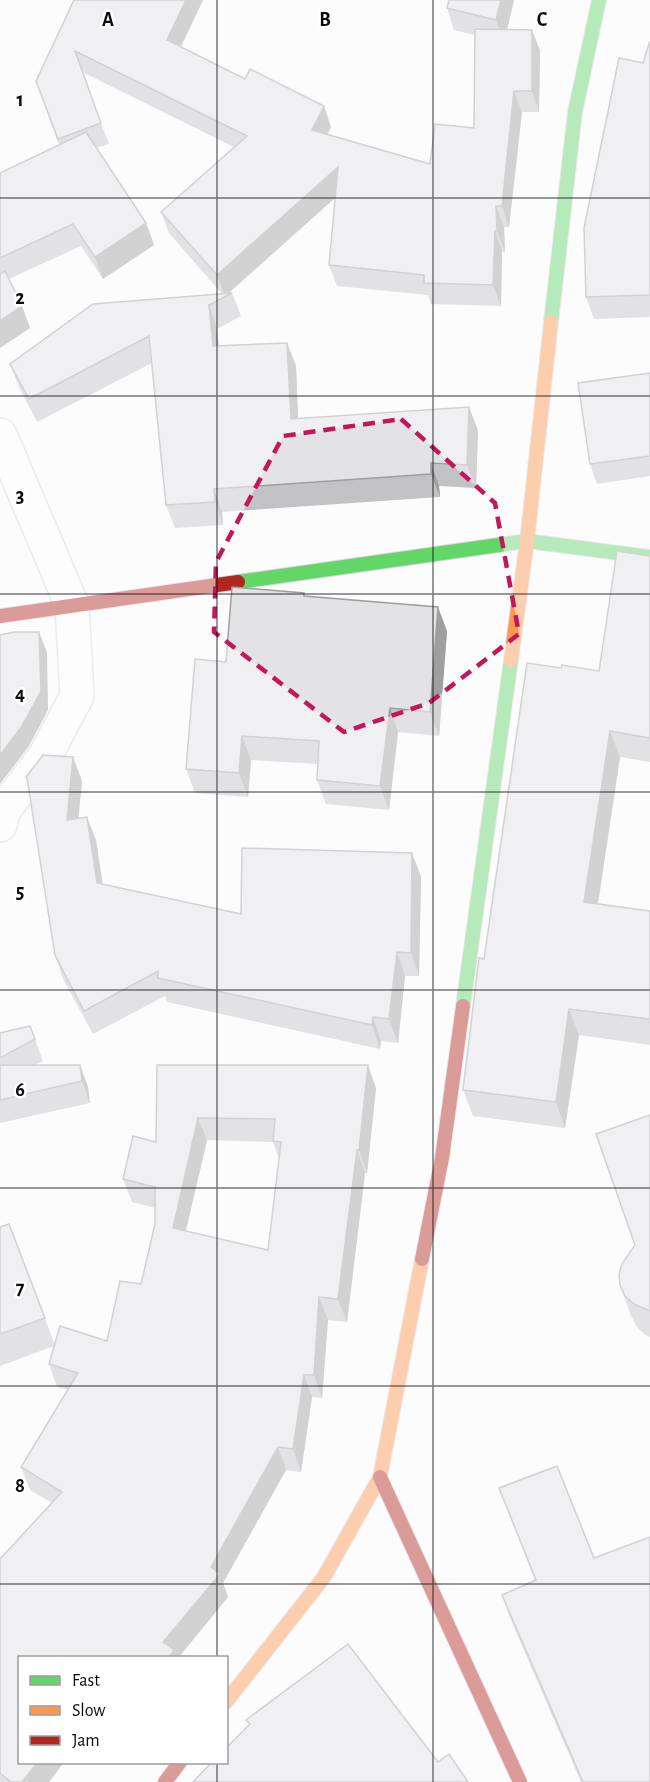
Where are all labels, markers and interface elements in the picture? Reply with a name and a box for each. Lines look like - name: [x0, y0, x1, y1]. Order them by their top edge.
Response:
- text: A: [102, 10, 114, 30]
- text: B: [319, 10, 331, 30]
- text: C: [537, 10, 548, 30]
- text: 1: [16, 90, 24, 110]
- text: 2: [15, 288, 25, 308]
- text: 3: [16, 486, 24, 506]
- text: 4: [15, 684, 25, 704]
- text: 5: [16, 882, 24, 902]
- text: 6: [15, 1080, 25, 1100]
- text: 7: [16, 1278, 25, 1298]
- text: 8: [15, 1476, 25, 1496]
- legend: [18, 1656, 228, 1764]
- text: Fast: [72, 1672, 100, 1690]
- text: Slow: [72, 1702, 105, 1720]
- text: Jam: [72, 1732, 100, 1750]

